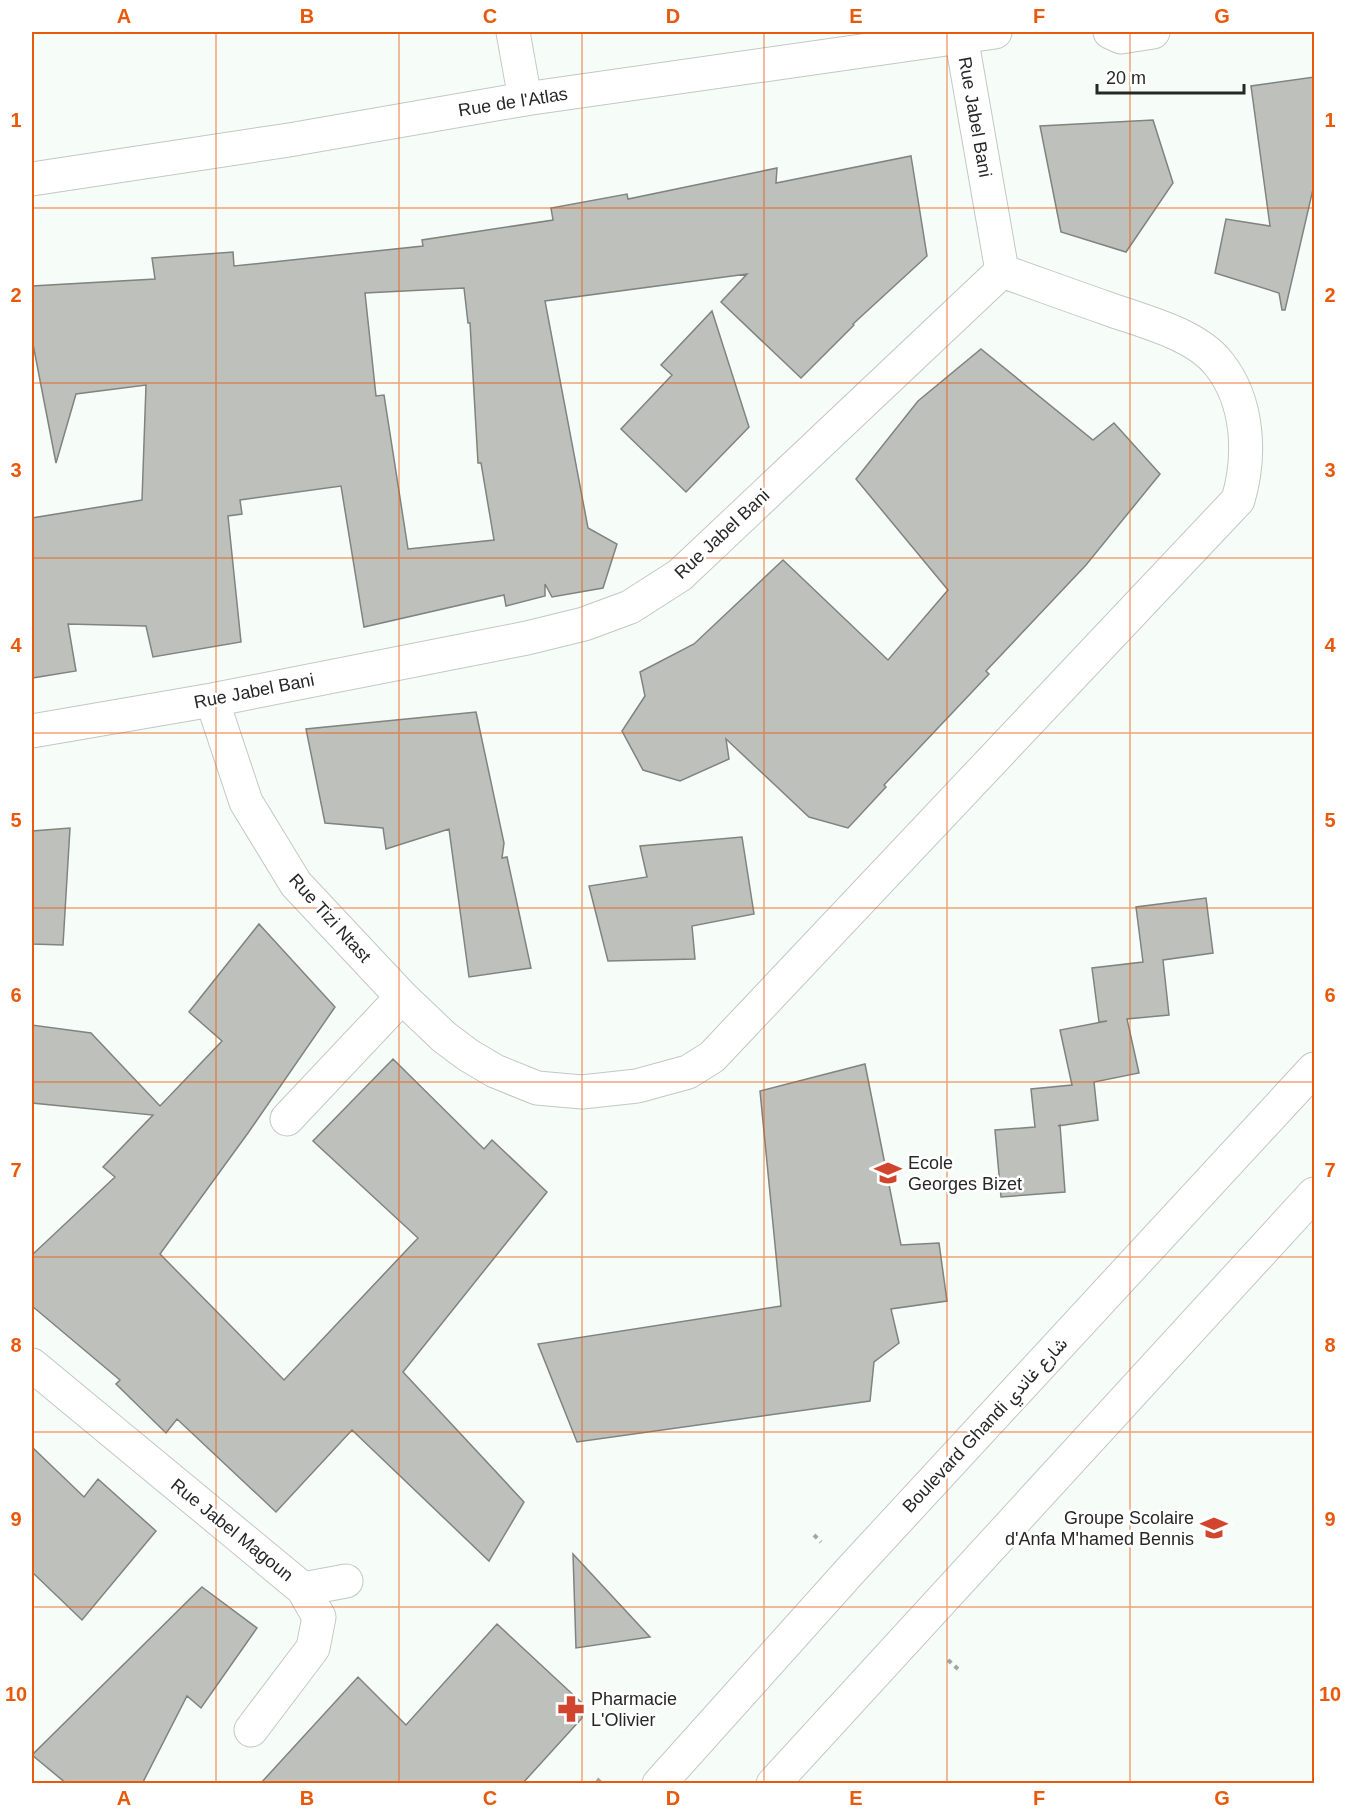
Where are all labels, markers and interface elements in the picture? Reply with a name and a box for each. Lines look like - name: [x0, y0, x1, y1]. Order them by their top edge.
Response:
- text: A: [117, 5, 131, 27]
- text: B: [300, 5, 314, 27]
- text: C: [483, 5, 497, 27]
- text: D: [666, 5, 680, 27]
- text: E: [849, 5, 863, 27]
- text: F: [1033, 5, 1045, 27]
- text: G: [1214, 5, 1230, 27]
- street label: Rue Jabel Bani: [955, 55, 995, 179]
- scale bar: [1097, 57, 1244, 95]
- text: 20 m: [1106, 68, 1146, 88]
- street label: Rue de l'Atlas: [457, 83, 569, 121]
- text: 1: [10, 109, 22, 131]
- text: 1: [1324, 109, 1336, 131]
- text: 2: [10, 284, 22, 306]
- text: 2: [1324, 284, 1336, 306]
- text: 3: [10, 459, 22, 481]
- text: 3: [1324, 459, 1336, 481]
- street label: Rue Jabel Bani: [671, 485, 773, 583]
- text: 4: [10, 634, 22, 656]
- text: 4: [1324, 634, 1336, 656]
- street label: Rue Jabel Bani: [192, 670, 316, 712]
- text: 5: [10, 809, 22, 831]
- text: 5: [1324, 809, 1336, 831]
- street label: Rue Tizi Ntast: [285, 870, 375, 966]
- text: 6: [10, 984, 22, 1006]
- text: 6: [1324, 984, 1336, 1006]
- place label: Ecole Georges Bizet: [908, 1153, 1022, 1194]
- school or university icon: Ecole Georges Bizet: [873, 1158, 903, 1188]
- text: 7: [10, 1159, 22, 1181]
- text: 7: [1324, 1159, 1336, 1181]
- street label: Boulevard Ghandi شارع غاندي: [899, 1333, 1075, 1520]
- text: 8: [10, 1334, 22, 1356]
- text: 8: [1324, 1334, 1336, 1356]
- street label: Rue Jabel Magoun: [167, 1475, 297, 1585]
- text: 9: [10, 1508, 22, 1530]
- place label: Groupe Scolaire d'Anfa M'hamed Bennis: [1005, 1508, 1194, 1549]
- text: 9: [1324, 1508, 1336, 1530]
- school or university icon: Groupe Scolaire d'Anfa M'hamed Bennis: [1199, 1513, 1229, 1543]
- text: 10: [5, 1683, 27, 1705]
- text: 10: [1319, 1683, 1341, 1705]
- place label: Pharmacie L'Olivier: [591, 1689, 677, 1730]
- pharmacy icon: Pharmacie L'Olivier: [556, 1694, 586, 1724]
- text: A: [117, 1787, 131, 1809]
- text: B: [300, 1787, 314, 1809]
- text: C: [483, 1787, 497, 1809]
- text: D: [666, 1787, 680, 1809]
- text: E: [849, 1787, 863, 1809]
- text: F: [1033, 1787, 1045, 1809]
- text: G: [1214, 1787, 1230, 1809]

